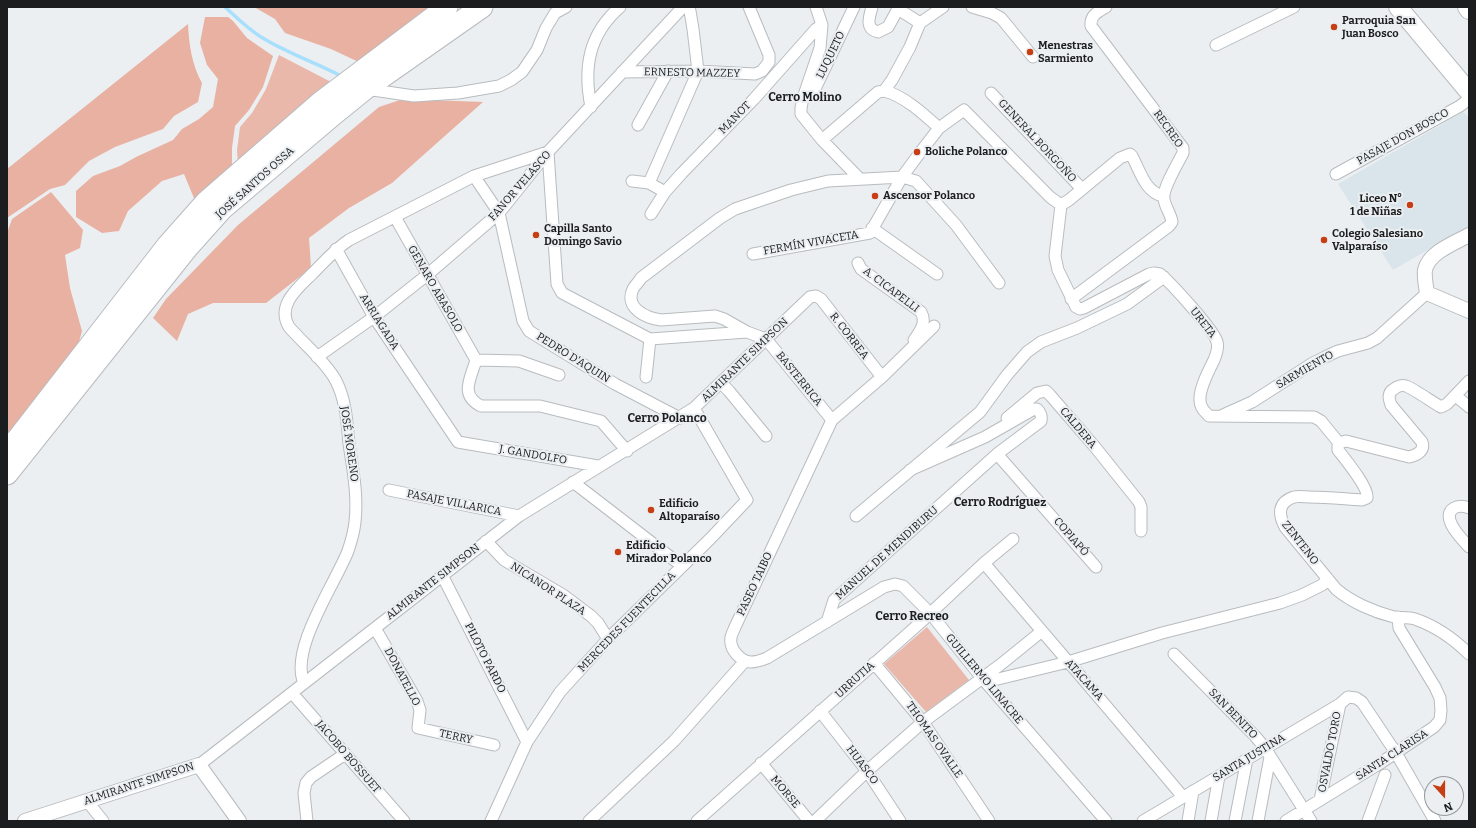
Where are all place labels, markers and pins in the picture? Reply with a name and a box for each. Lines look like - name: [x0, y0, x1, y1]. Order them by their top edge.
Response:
- place label: Parroquia San Juan Bosco: [1342, 14, 1416, 40]
- marker: Parroquia San Juan Bosco: [1329, 22, 1339, 32]
- place label: Menestras Sarmiento: [1038, 39, 1093, 65]
- marker: Menestras Sarmiento: [1025, 47, 1035, 57]
- place label: Boliche Polanco: [925, 145, 1007, 159]
- marker: Boliche Polanco: [912, 147, 922, 157]
- place label: Ascensor Polanco: [883, 189, 975, 203]
- marker: Ascensor Polanco: [870, 191, 880, 201]
- place label: Liceo N° 1 de Niñas: [1350, 192, 1402, 218]
- marker: Liceo N° 1 de Niñas: [1405, 200, 1415, 210]
- place label: Capilla Santo Domingo Savio: [544, 222, 622, 248]
- place label: Colegio Salesiano Valparaíso: [1332, 227, 1423, 253]
- marker: Capilla Santo Domingo Savio: [531, 230, 541, 240]
- marker: Colegio Salesiano Valparaíso: [1319, 235, 1329, 245]
- place label: Edificio Altoparaíso: [659, 497, 720, 523]
- marker: Edificio Altoparaíso: [646, 505, 656, 515]
- place label: Edificio Mirador Polanco: [626, 539, 712, 565]
- marker: Edificio Mirador Polanco: [613, 547, 623, 557]

